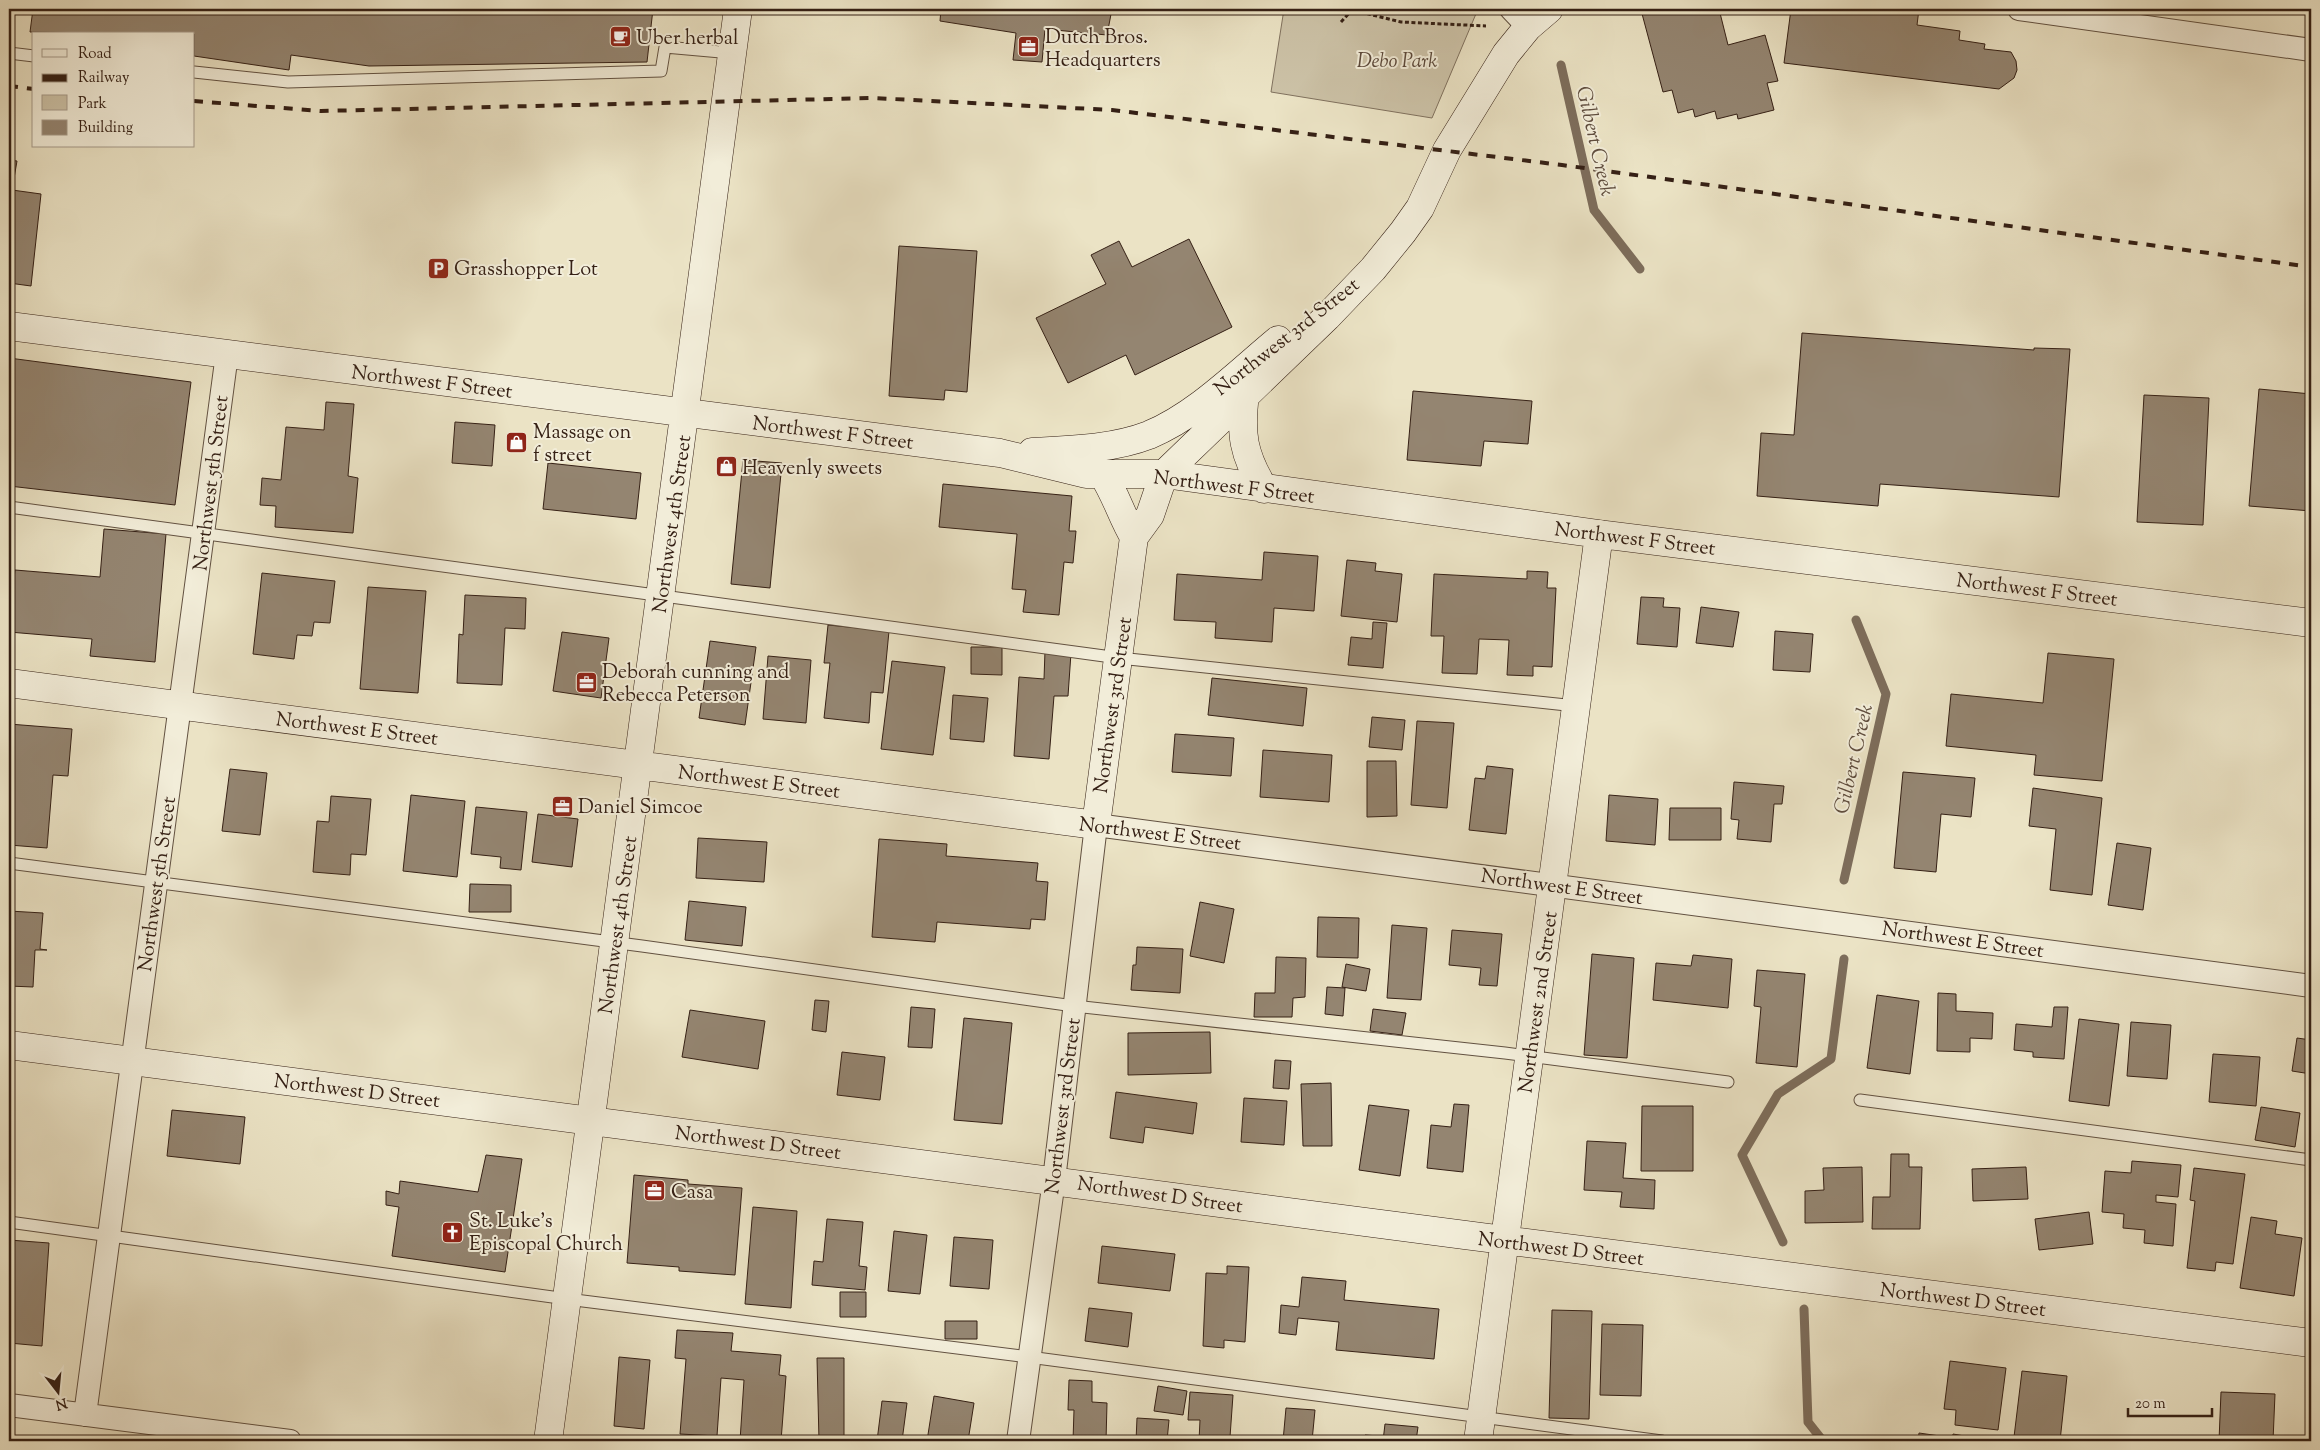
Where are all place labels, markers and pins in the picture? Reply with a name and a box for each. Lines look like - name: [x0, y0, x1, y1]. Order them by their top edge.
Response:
- place label: Dutch Bros. Headquarters: [1045, 24, 1161, 76]
- cafe icon: Uber herbal: [608, 25, 632, 49]
- place label: Uber herbal: [636, 25, 739, 54]
- office icon: Dutch Bros. Headquarters: [1017, 35, 1041, 59]
- parking icon: Grasshopper Lot: [426, 256, 450, 280]
- place label: Grasshopper Lot: [454, 256, 598, 285]
- place label: Massage on f street: [533, 419, 631, 471]
- shop icon: Massage on f street: [505, 430, 529, 454]
- shop icon: Heavenly sweets: [714, 455, 738, 479]
- place label: Heavenly sweets: [742, 455, 882, 484]
- place label: Deborah cunning and Rebecca Peterson: [602, 659, 789, 711]
- office icon: Deborah cunning and Rebecca Peterson: [574, 671, 598, 695]
- office icon: Daniel Simcoe: [550, 794, 574, 818]
- place label: Daniel Simcoe: [578, 794, 703, 823]
- office icon: Casa: [643, 1179, 667, 1203]
- place label: Casa: [671, 1179, 713, 1208]
- place label: St. Luke's Episcopal Church: [469, 1208, 623, 1260]
- church icon: St. Luke's Episcopal Church: [441, 1220, 465, 1244]

